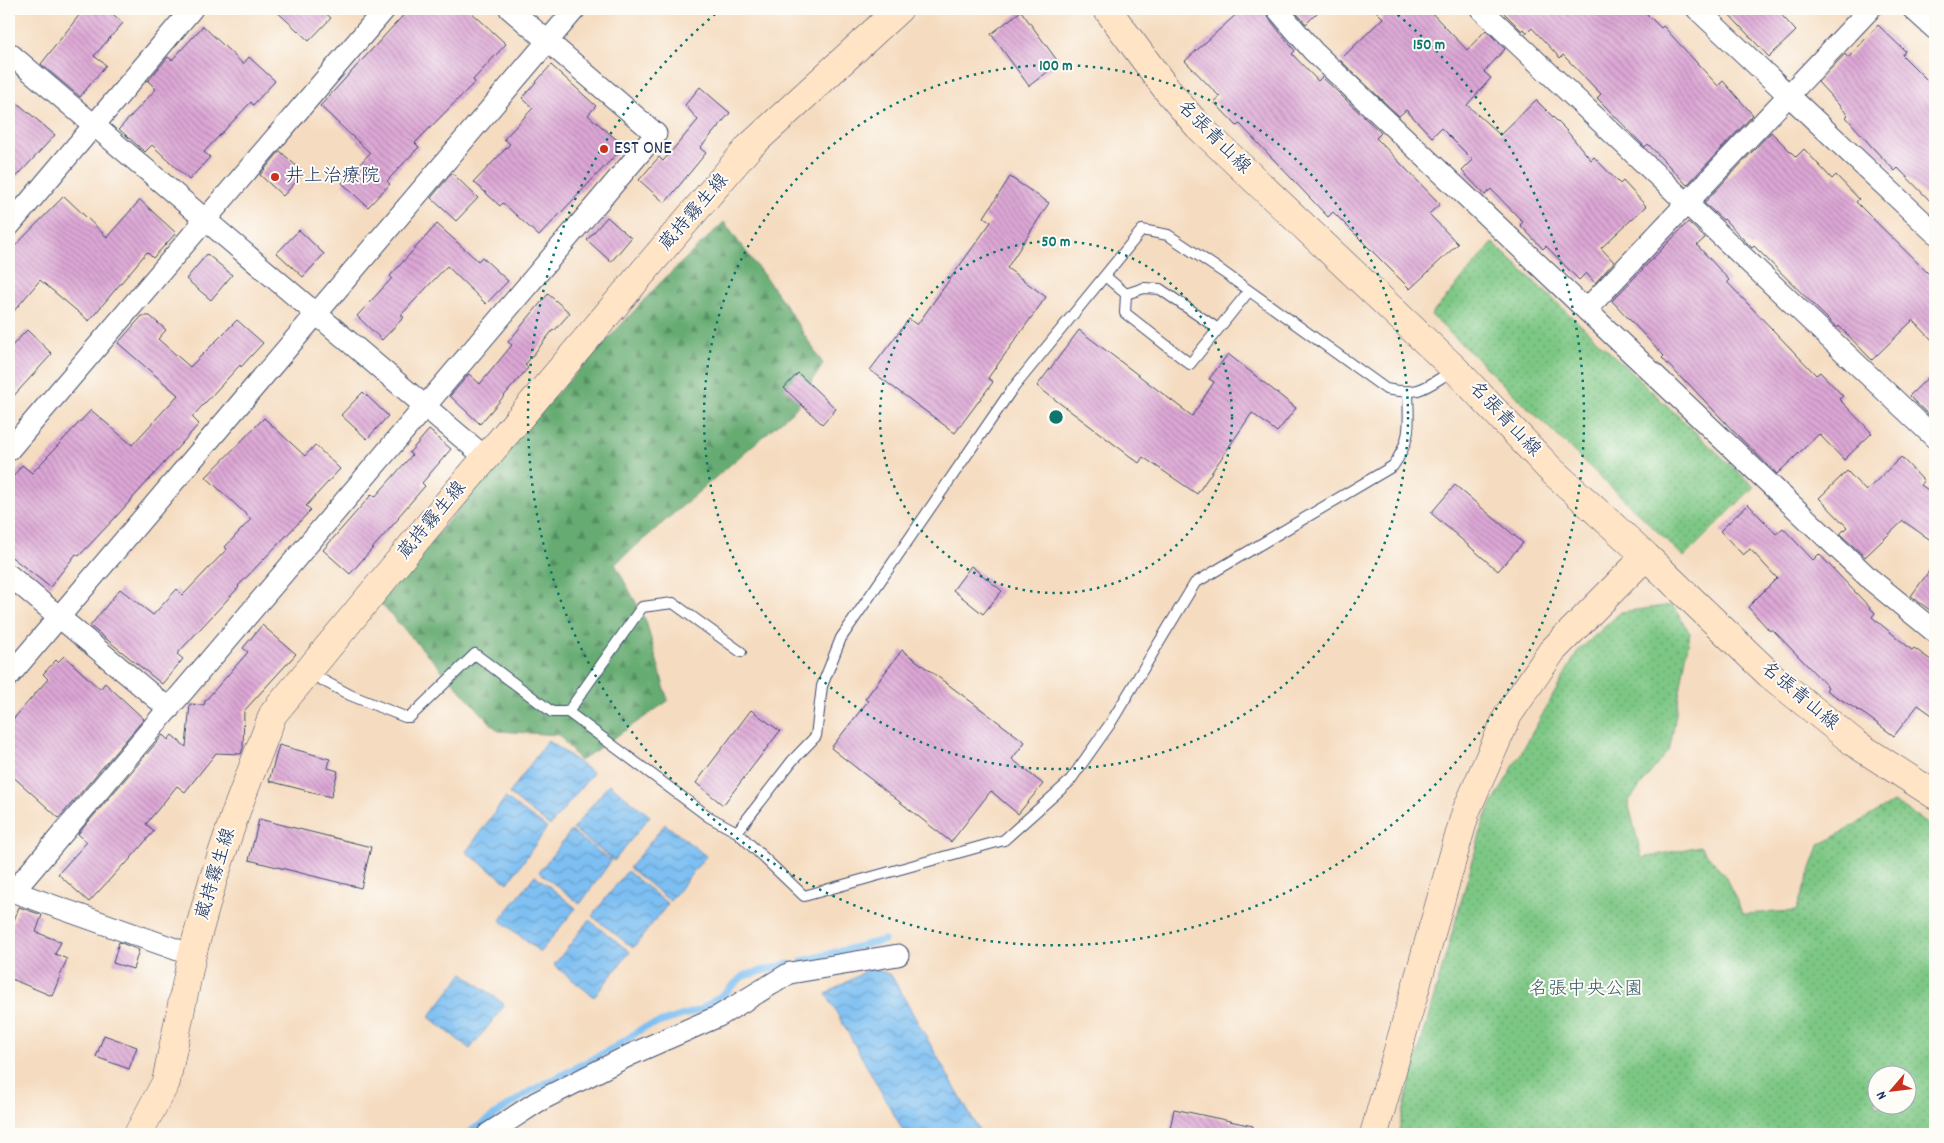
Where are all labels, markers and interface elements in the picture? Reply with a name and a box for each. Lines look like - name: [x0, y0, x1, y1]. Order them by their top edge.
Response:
- text: 150 m: [1413, 35, 1445, 57]
- text: 100 m: [1039, 56, 1073, 78]
- street label: 名張青山線: [1170, 95, 1256, 181]
- place label: EST ONE: [614, 136, 672, 163]
- marker: EST ONE: [598, 143, 610, 155]
- place label: 井上治療院: [285, 164, 380, 191]
- street label: 蔵持霧生線: [654, 168, 736, 258]
- marker: 井上治療院: [269, 171, 281, 183]
- text: 50 m: [1042, 232, 1070, 254]
- street label: 名張青山線: [1462, 376, 1546, 464]
- centre of rings: [1047, 408, 1065, 426]
- street label: 蔵持霧生線: [392, 476, 474, 566]
- street label: 名張青山線: [1754, 656, 1844, 738]
- street label: 蔵持霧生線: [190, 825, 244, 923]
- park label: 名張中央公園: [1529, 977, 1643, 1004]
- north arrow: [1866, 1066, 1916, 1116]
- text: N: [1872, 1087, 1893, 1103]

